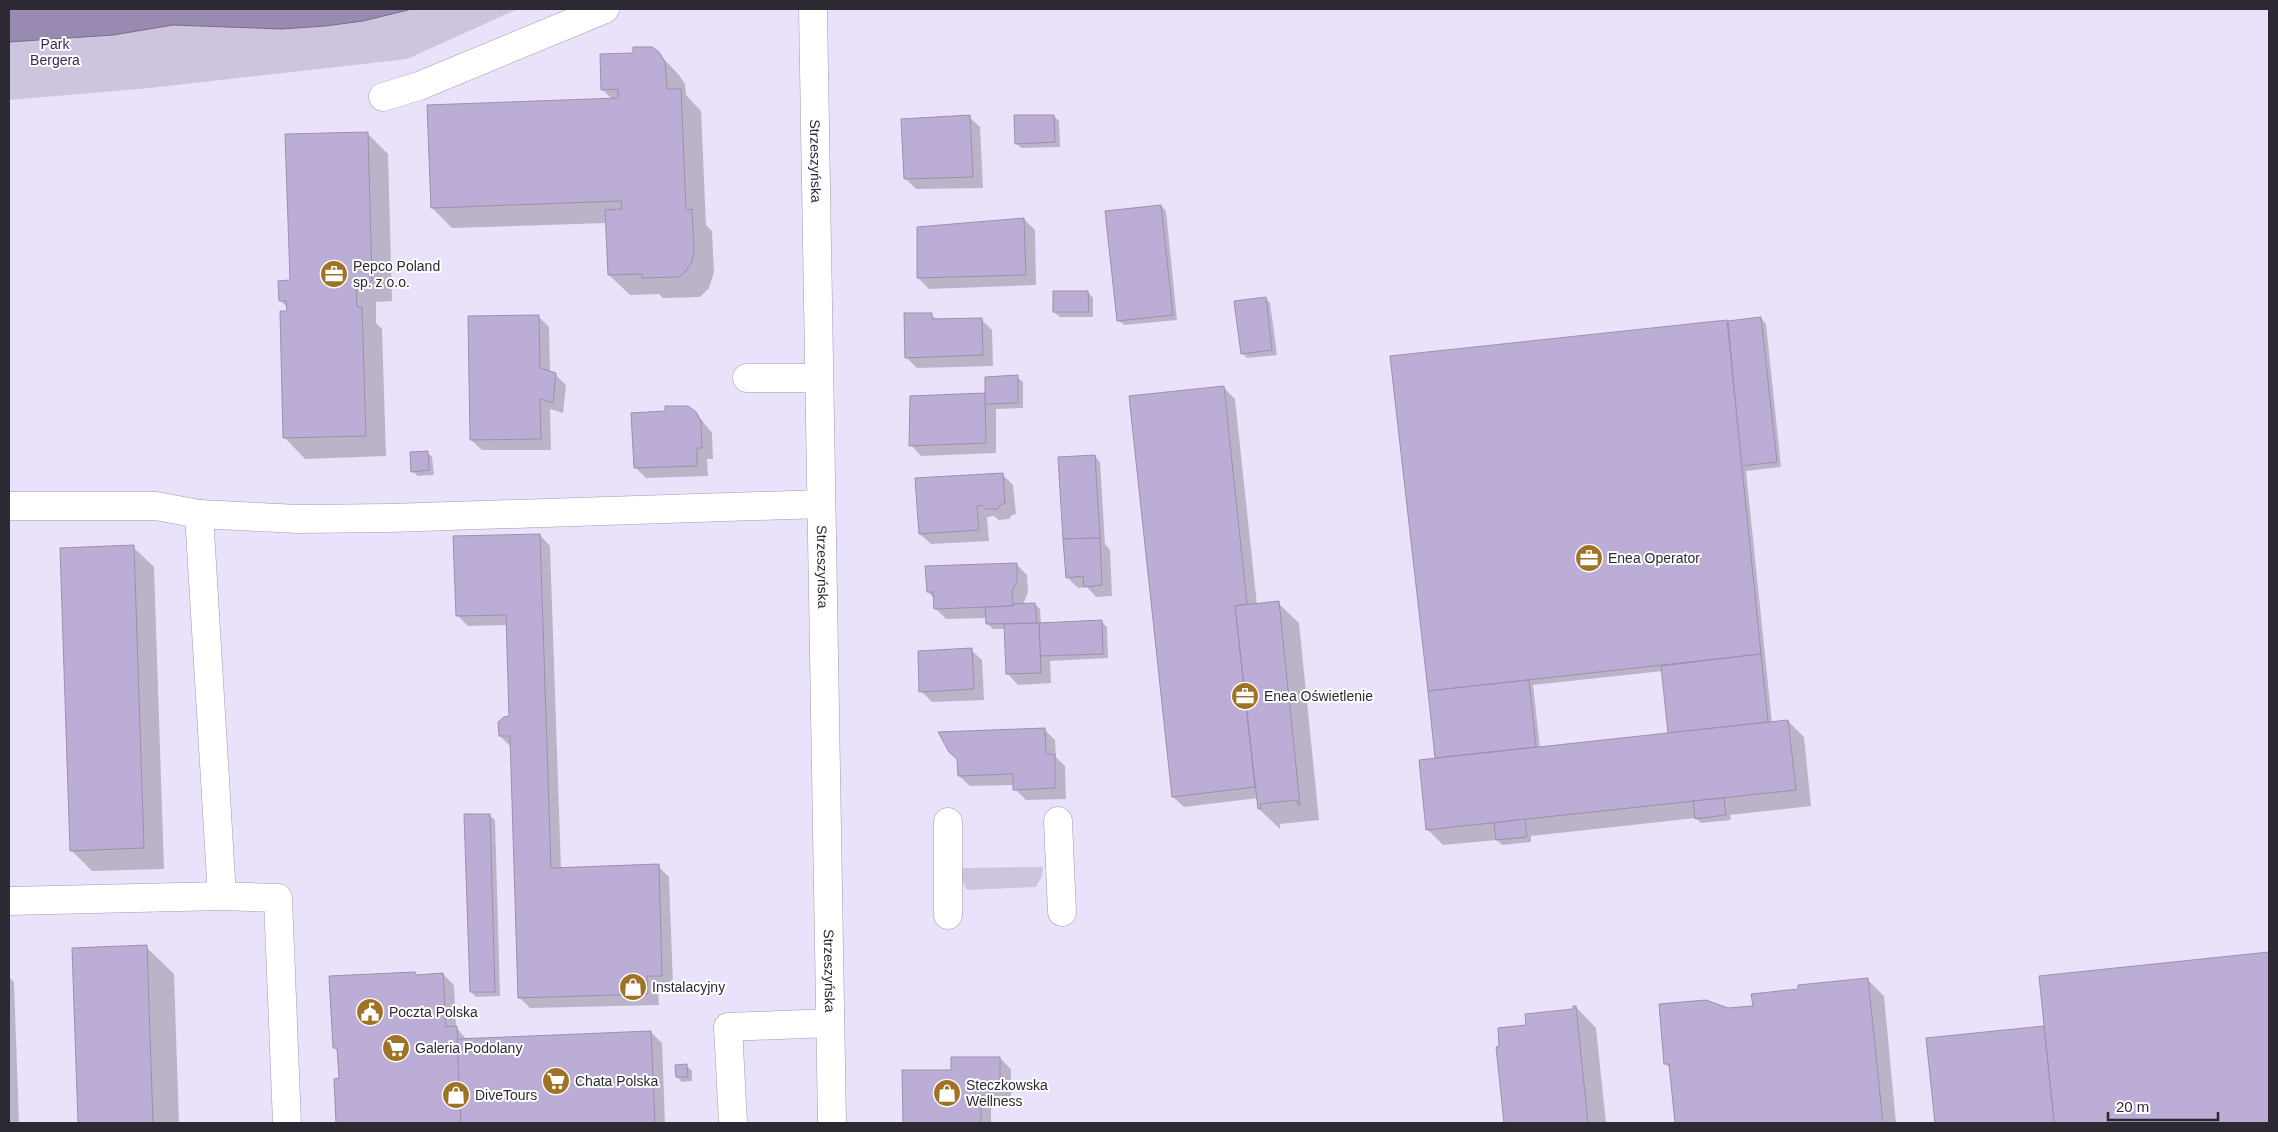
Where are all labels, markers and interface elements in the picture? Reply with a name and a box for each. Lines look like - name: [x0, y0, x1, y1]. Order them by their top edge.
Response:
- park label: Park Bergera: [30, 36, 80, 68]
- street label: Strzeszyńska: [807, 119, 824, 203]
- place label: Pepco Poland sp. z o.o.: [353, 258, 440, 290]
- office icon: Pepco Poland sp. z o.o.: [319, 259, 349, 289]
- street label: Strzeszyńska: [814, 525, 831, 609]
- office icon: Enea Operator: [1574, 543, 1604, 573]
- place label: Enea Operator: [1608, 550, 1700, 566]
- office icon: Enea Oświetlenie: [1230, 681, 1260, 711]
- place label: Enea Oświetlenie: [1264, 688, 1373, 704]
- street label: Strzeszyńska: [821, 929, 838, 1013]
- shop icon: Instalacyjny: [618, 972, 648, 1002]
- place label: Instalacyjny: [652, 979, 725, 995]
- public building icon: Poczta Polska: [355, 997, 385, 1027]
- place label: Poczta Polska: [389, 1004, 478, 1020]
- supermarket icon: Galeria Podolany: [381, 1033, 411, 1063]
- place label: Galeria Podolany: [415, 1040, 522, 1056]
- supermarket icon: Chata Polska: [541, 1066, 571, 1096]
- place label: Chata Polska: [575, 1073, 658, 1089]
- place label: Steczkowska Wellness: [966, 1077, 1048, 1109]
- shop icon: Steczkowska Wellness: [932, 1078, 962, 1108]
- shop icon: DiveTours: [441, 1080, 471, 1110]
- place label: DiveTours: [475, 1087, 537, 1103]
- scale bar: [2108, 1090, 2218, 1122]
- text: 20 m: [2116, 1098, 2149, 1115]

